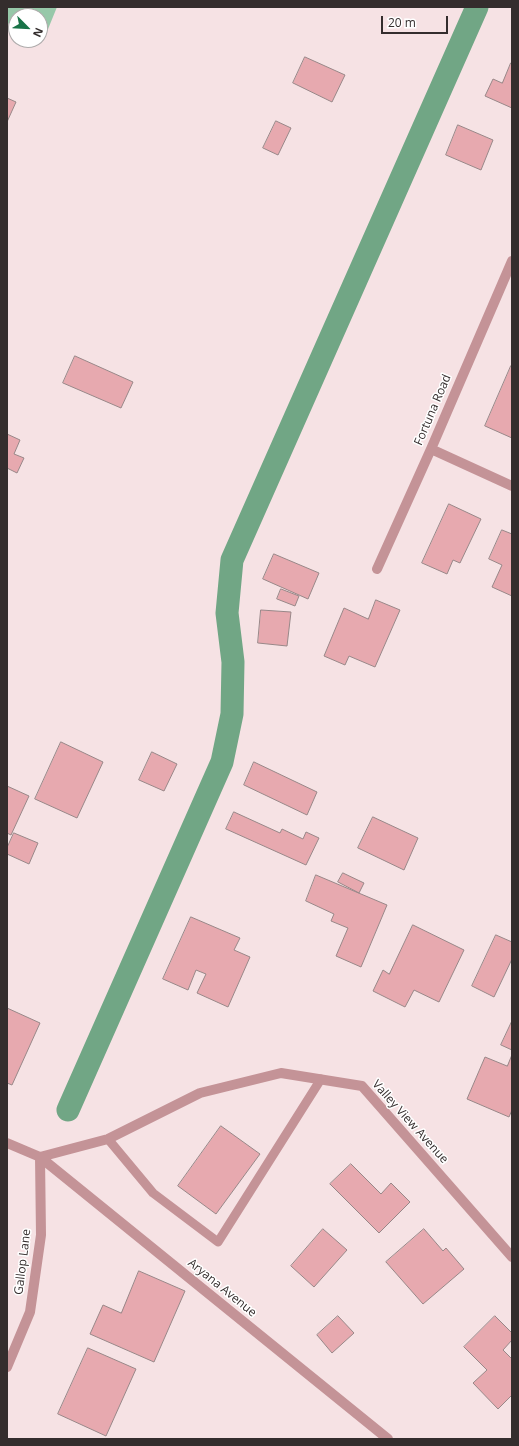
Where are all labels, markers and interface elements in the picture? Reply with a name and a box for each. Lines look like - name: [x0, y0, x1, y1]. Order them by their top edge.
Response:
- north arrow: [8, 8, 48, 48]
- scale bar: [383, 8, 450, 34]
- text: 20 m: [388, 14, 416, 31]
- text: N: [30, 26, 47, 40]
- street label: Fortuna Road: [412, 372, 454, 448]
- street label: Valley View Avenue: [369, 1077, 451, 1167]
- street label: Gallop Lane: [12, 1228, 34, 1296]
- street label: Aryana Avenue: [185, 1256, 259, 1320]

